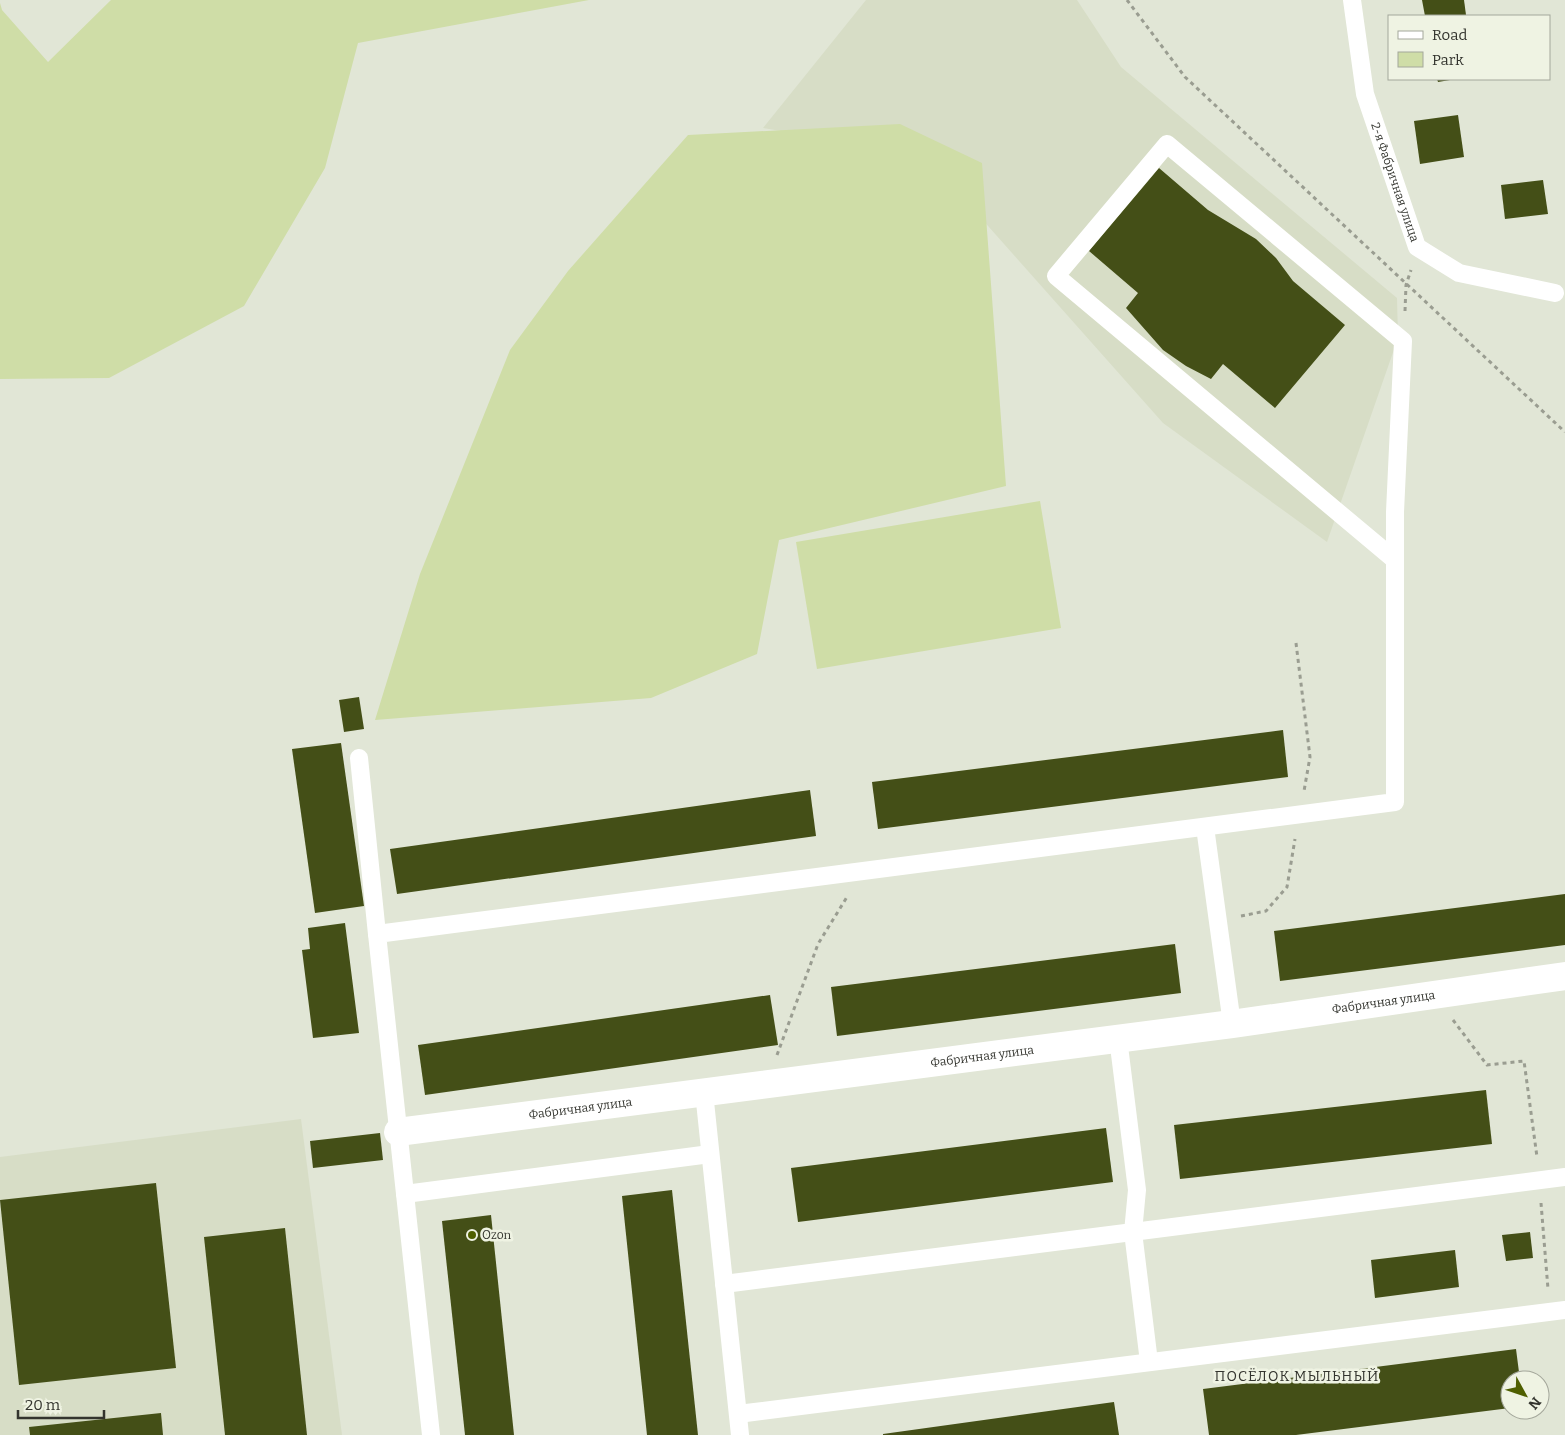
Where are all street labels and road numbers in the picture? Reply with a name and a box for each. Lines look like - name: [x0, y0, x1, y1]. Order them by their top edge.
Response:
- street label: 2-я Фабричная улица: [1368, 121, 1422, 244]
- street label: Фабричная улица: [1331, 988, 1436, 1017]
- street label: Фабричная улица: [930, 1043, 1035, 1070]
- street label: Фабричная улица: [528, 1095, 633, 1122]

